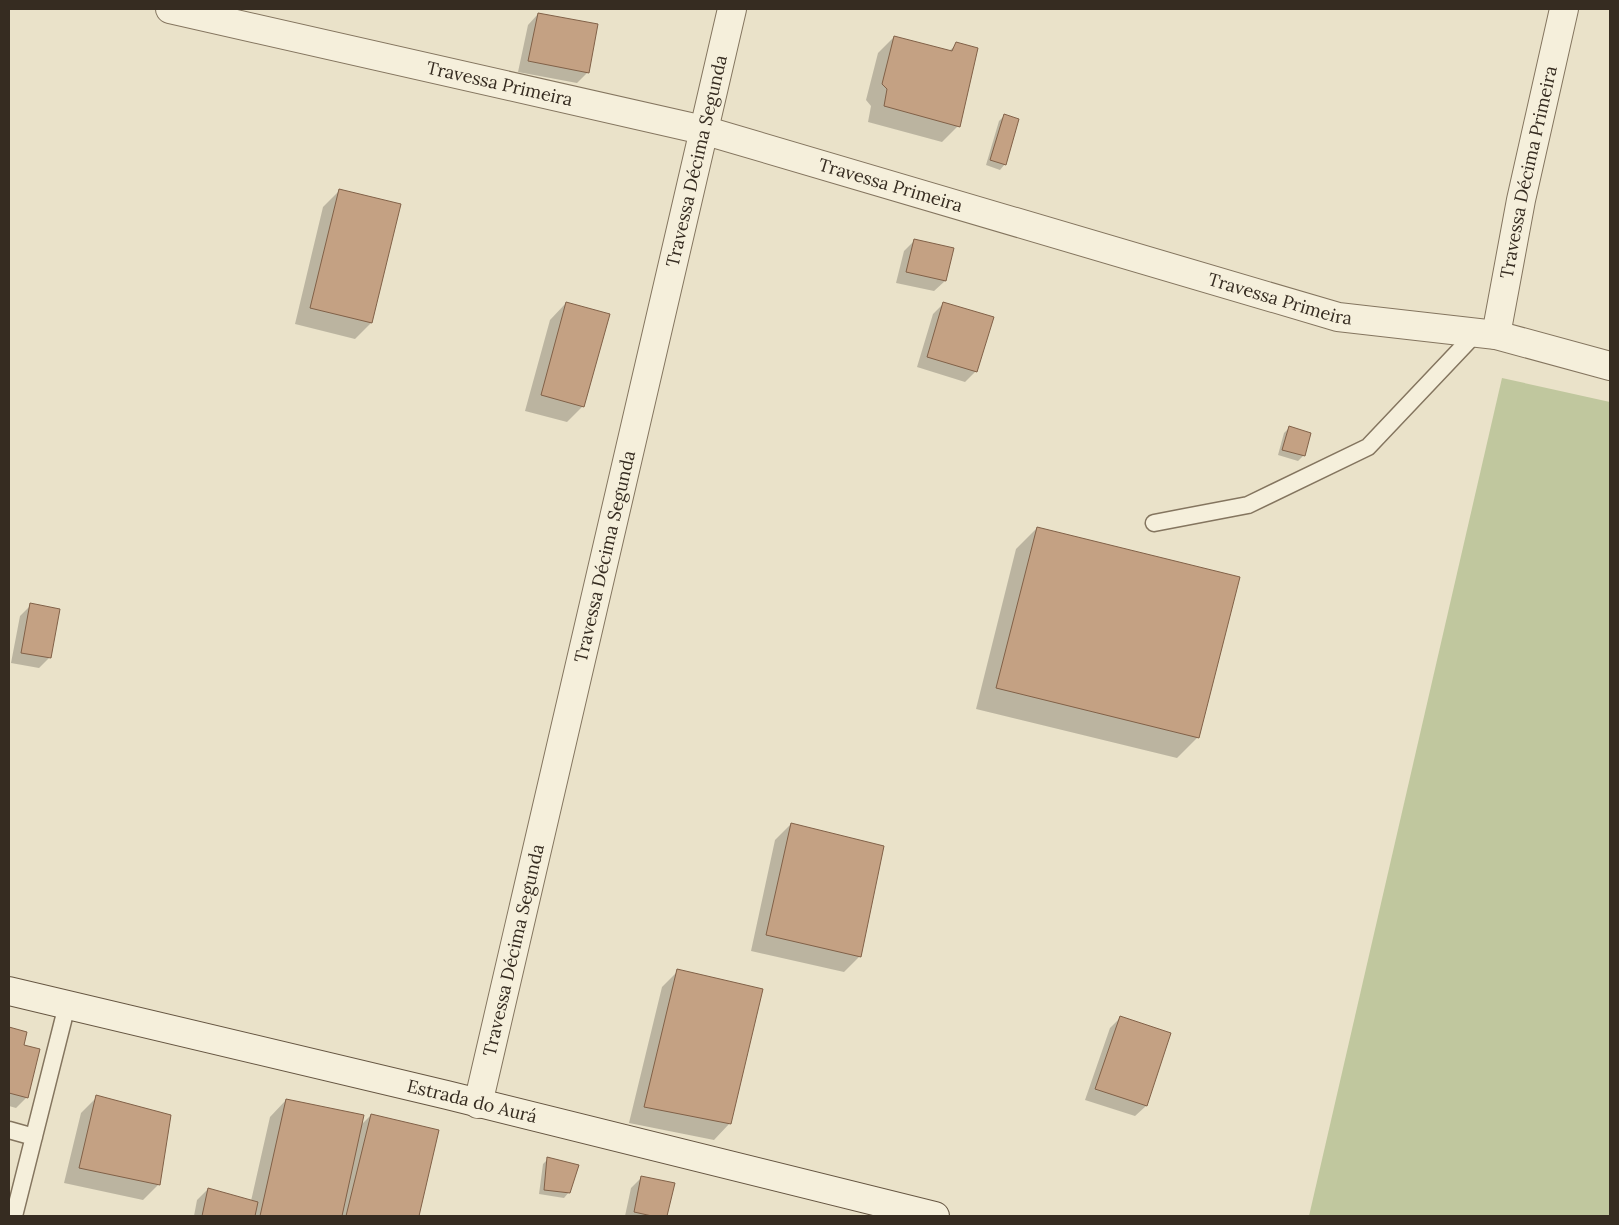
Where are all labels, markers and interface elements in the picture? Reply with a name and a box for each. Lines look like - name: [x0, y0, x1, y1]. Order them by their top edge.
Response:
- street label: Travessa Décima Segunda: [661, 53, 732, 269]
- street label: Travessa Primeira: [424, 56, 575, 111]
- street label: Travessa Décima Primeira: [1495, 64, 1562, 280]
- street label: Travessa Primeira: [816, 153, 965, 217]
- street label: Travessa Primeira: [1205, 267, 1353, 330]
- street label: Travessa Décima Segunda: [569, 448, 640, 665]
- street label: Travessa Décima Segunda: [477, 842, 549, 1058]
- street label: Estrada do Aurá: [405, 1074, 540, 1128]

